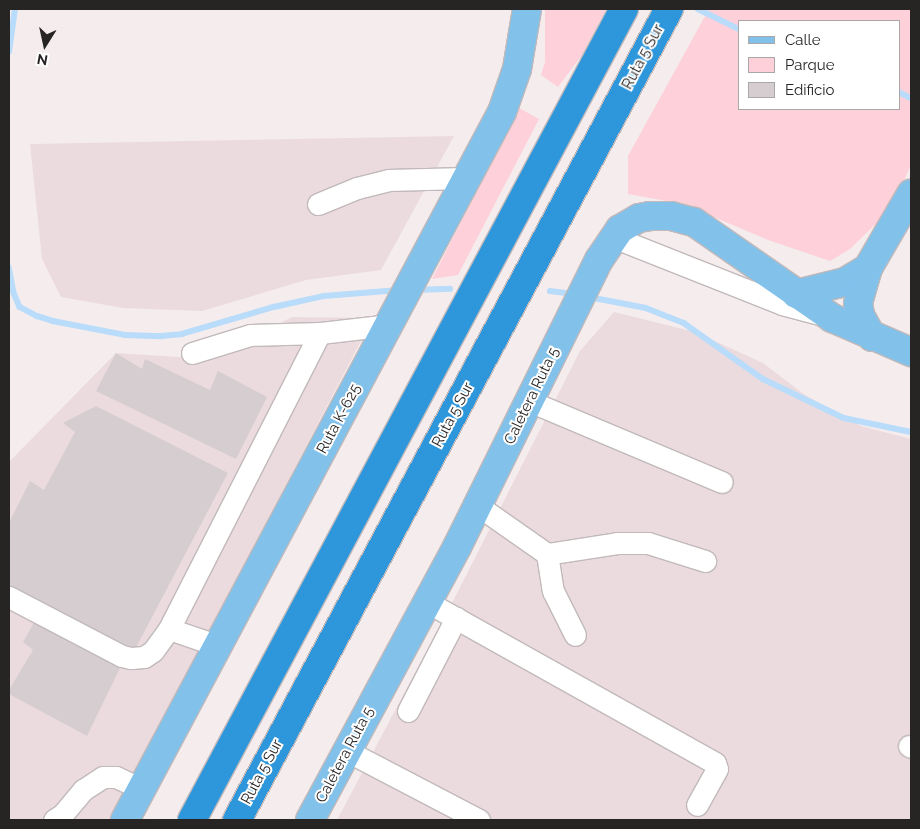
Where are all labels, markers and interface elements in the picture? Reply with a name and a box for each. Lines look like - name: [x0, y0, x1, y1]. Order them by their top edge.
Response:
- north arrow: [20, 20, 70, 70]
- legend: [738, 20, 900, 110]
- street label: Ruta 5 Sur: [618, 21, 668, 93]
- text: Calle: [785, 31, 820, 49]
- text: N: [36, 51, 49, 69]
- text: Parque: [785, 56, 834, 74]
- text: Edificio: [785, 81, 835, 99]
- street label: Caletera Ruta 5: [501, 344, 563, 448]
- street label: Ruta 5 Sur: [428, 379, 478, 451]
- street label: Ruta K-625: [313, 381, 365, 457]
- street label: Caletera Ruta 5: [312, 704, 378, 806]
- street label: Ruta 5 Sur: [237, 736, 287, 808]

